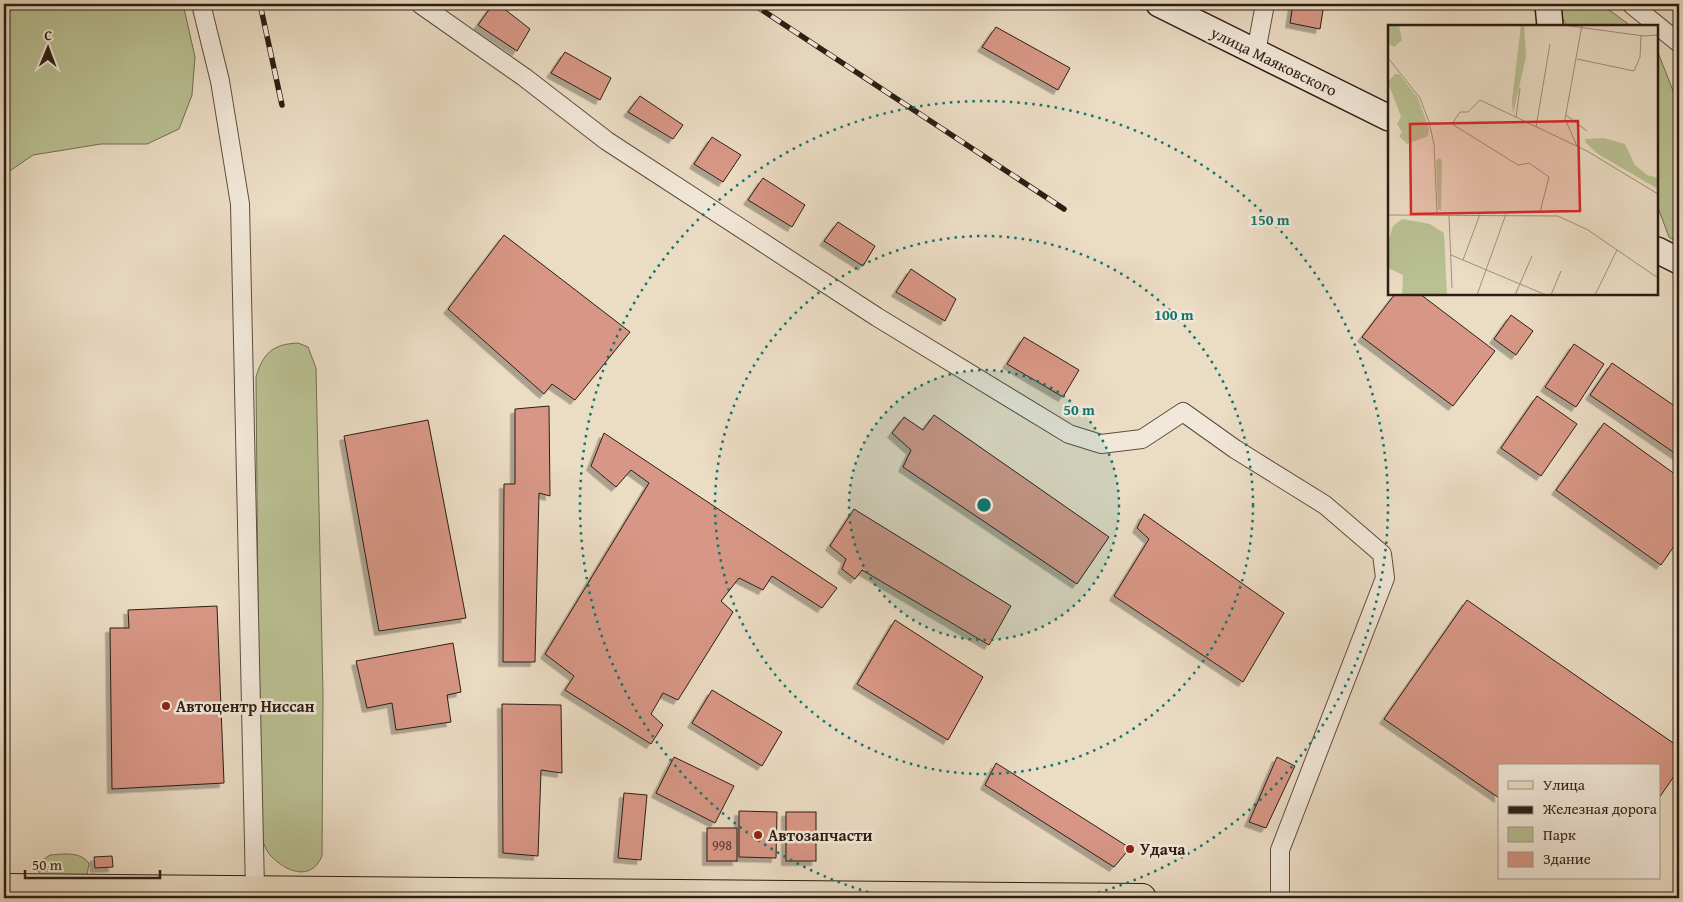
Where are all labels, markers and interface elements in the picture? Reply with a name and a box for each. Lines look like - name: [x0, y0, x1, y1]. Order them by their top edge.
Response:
- street label: улица Маяковского: [1206, 20, 1341, 102]
- north arrow: [22, 22, 72, 72]
- text: С: [44, 25, 52, 45]
- inset map: [1388, 25, 1658, 295]
- text: 150 m: [1250, 209, 1290, 230]
- text: 100 m: [1154, 304, 1194, 325]
- text: 50 m: [1063, 399, 1095, 420]
- centre of rings: [975, 496, 993, 514]
- place label: Автоцентр Ниссан: [176, 694, 315, 718]
- marker: Автоцентр Ниссан: [160, 700, 172, 712]
- legend: [1498, 764, 1660, 880]
- text: Улица: [1543, 774, 1586, 795]
- text: Железная дорога: [1542, 798, 1658, 819]
- place label: Автозапчасти: [768, 823, 873, 847]
- text: Парк: [1543, 824, 1576, 845]
- marker: Автозапчасти: [752, 829, 764, 841]
- house number: 998: [712, 835, 732, 855]
- place label: Удача: [1140, 837, 1186, 861]
- marker: Удача: [1124, 843, 1136, 855]
- scale bar: [25, 847, 160, 879]
- text: Здание: [1543, 848, 1591, 869]
- text: 50 m: [32, 854, 63, 875]

